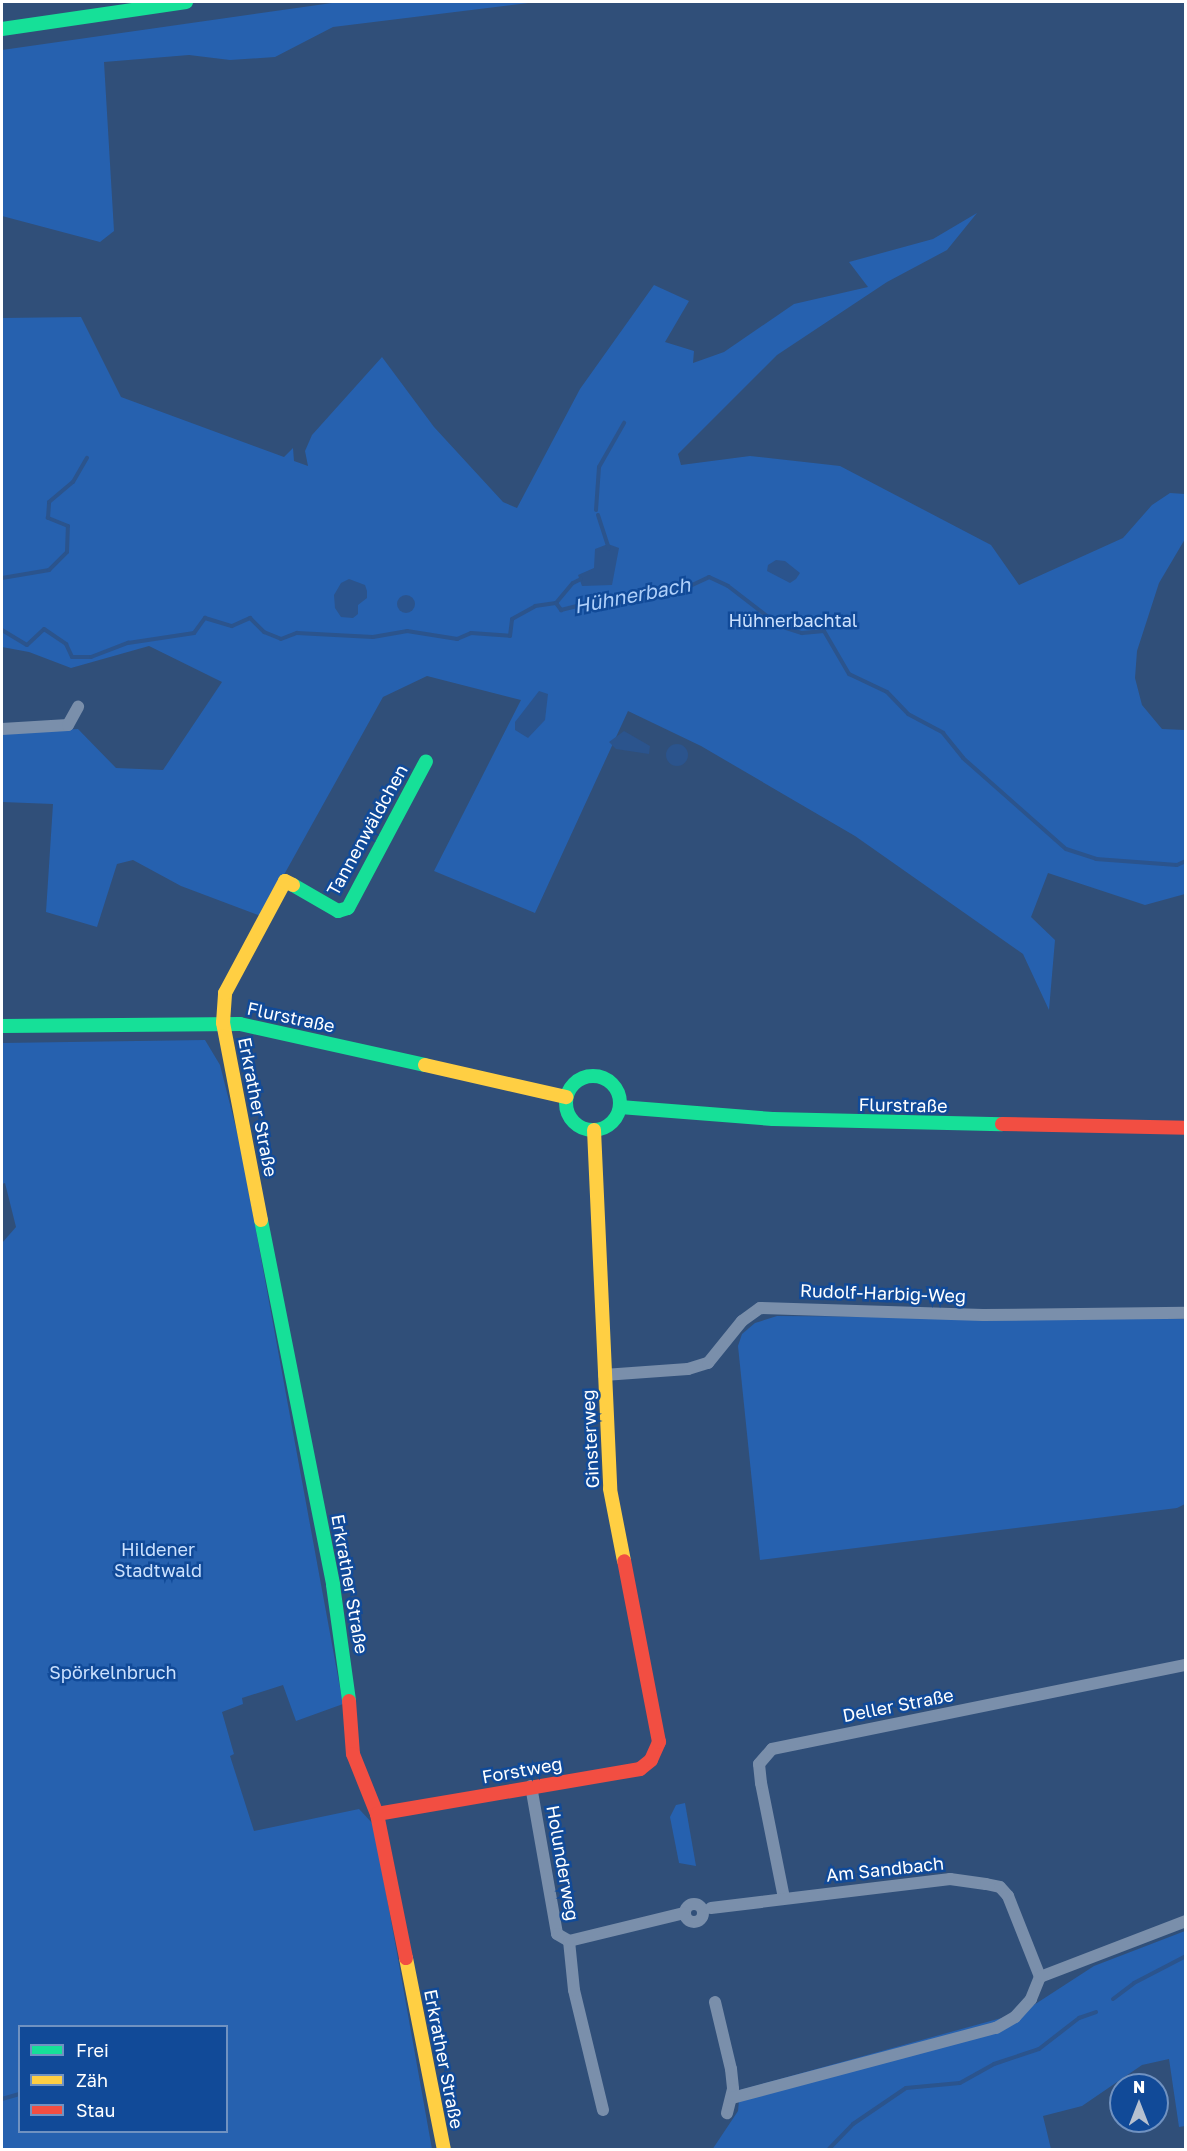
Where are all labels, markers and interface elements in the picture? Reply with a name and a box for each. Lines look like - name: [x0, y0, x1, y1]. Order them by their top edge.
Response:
- water label: Hühnerbach: [572, 572, 692, 618]
- park label: Hühnerbachtal: [728, 609, 858, 631]
- street label: Tannenwäldchen: [322, 761, 412, 899]
- street label: Flurstraße: [245, 997, 337, 1037]
- street label: Erkrather Straße: [234, 1035, 282, 1179]
- street label: Flurstraße: [858, 1093, 948, 1117]
- street label: Rudolf-Harbig-Weg: [800, 1279, 966, 1307]
- street label: Ginsterweg: [577, 1389, 603, 1489]
- street label: Erkrather Straße: [327, 1512, 373, 1656]
- park label: Hildener Stadtwald: [114, 1539, 202, 1582]
- park label: Spörkelnbruch: [49, 1661, 177, 1683]
- street label: Deller Straße: [841, 1684, 955, 1726]
- street label: Forstweg: [480, 1752, 564, 1788]
- street label: Holunderweg: [542, 1804, 584, 1922]
- street label: Am Sandbach: [825, 1852, 945, 1886]
- street label: Erkrather Straße: [420, 1987, 468, 2131]
- legend: [18, 2025, 228, 2133]
- text: Frei: [76, 2039, 109, 2061]
- text: Zäh: [76, 2069, 108, 2091]
- north arrow: [1109, 2073, 1169, 2133]
- text: N: [1133, 2077, 1145, 2097]
- text: Stau: [76, 2099, 115, 2121]

